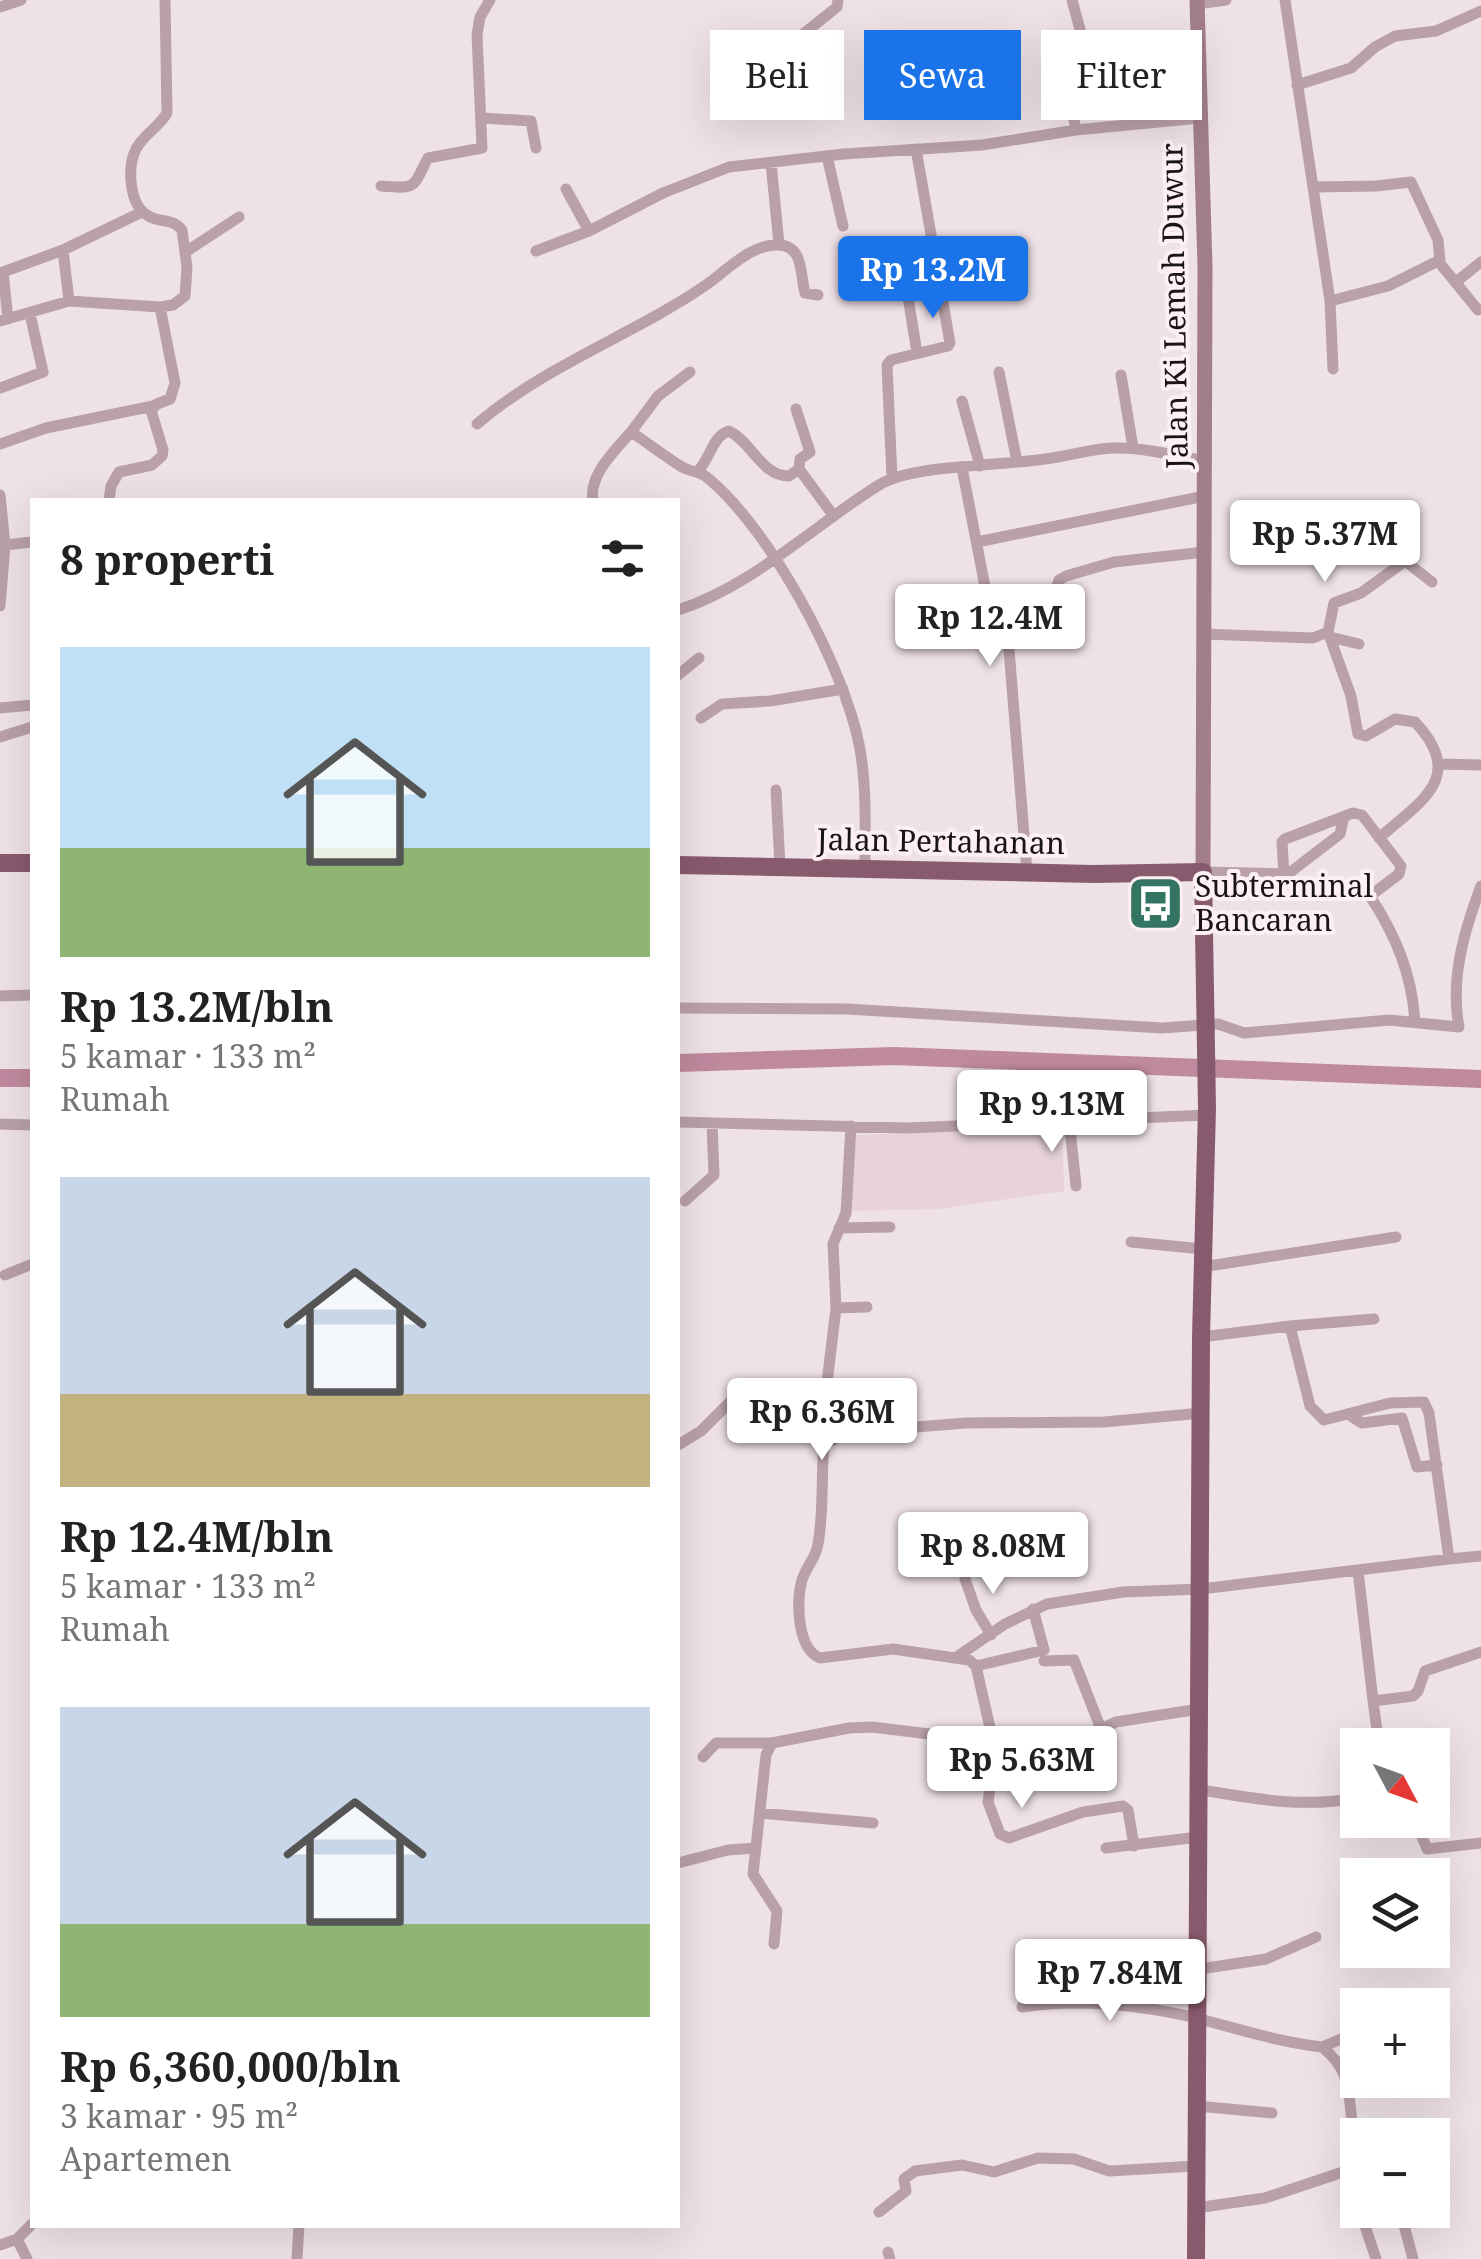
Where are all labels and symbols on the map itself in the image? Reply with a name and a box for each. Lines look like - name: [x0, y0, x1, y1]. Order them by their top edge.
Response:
- street label: Jalan Ki Lemah Duwur: [1150, 143, 1197, 470]
- pin: Rp 13.2M: [830, 236, 1036, 321]
- pin: Rp 5.37M: [1222, 500, 1428, 585]
- pin: Rp 12.4M: [887, 584, 1093, 669]
- street label: Jalan Pertahanan: [816, 818, 1065, 863]
- place label: Subterminal Bancaran: [1195, 865, 1373, 940]
- bus stop icon: Subterminal Bancaran: [1126, 874, 1186, 934]
- pin: Rp 9.13M: [949, 1070, 1155, 1155]
- pin: Rp 6.36M: [719, 1378, 925, 1463]
- pin: Rp 8.08M: [890, 1512, 1096, 1597]
- pin: Rp 5.63M: [919, 1726, 1125, 1811]
- north arrow: [1340, 1728, 1450, 1838]
- pin: Rp 7.84M: [1007, 1939, 1213, 2024]

